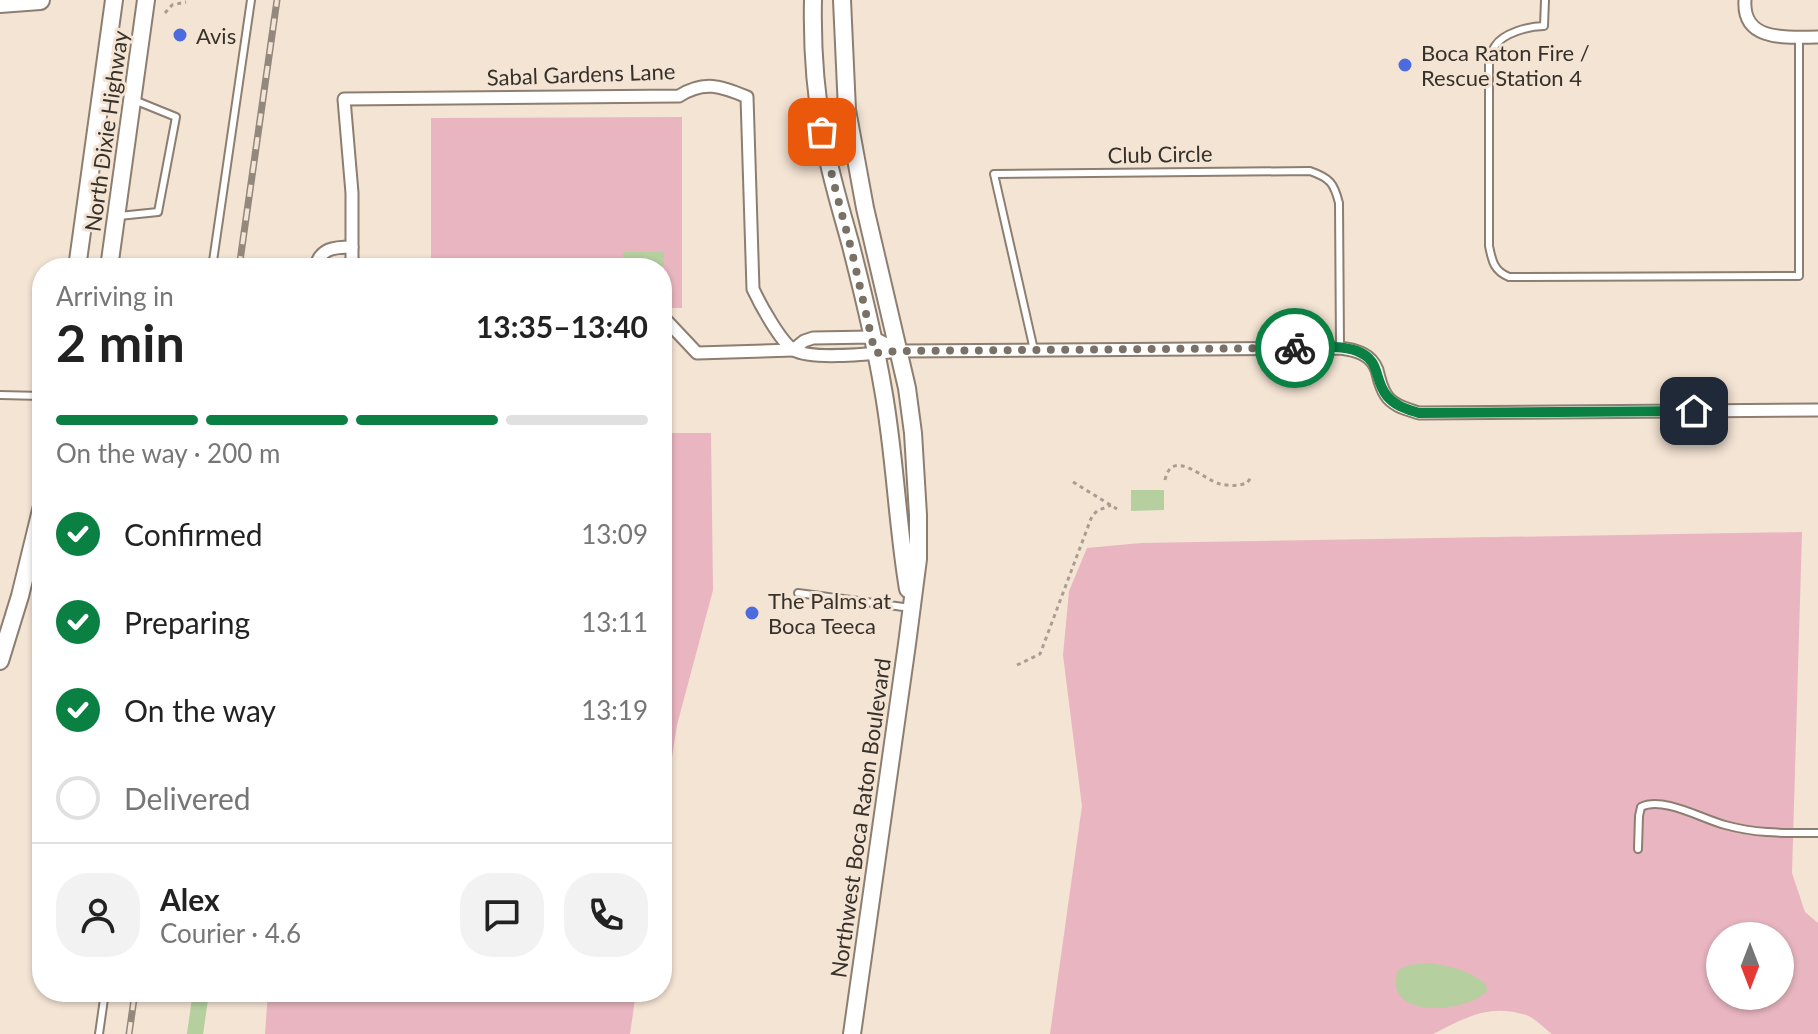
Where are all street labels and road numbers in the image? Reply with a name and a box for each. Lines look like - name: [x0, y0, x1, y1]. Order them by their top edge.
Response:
- street label: North Dixie Highway: [79, 28, 134, 233]
- street label: Sabal Gardens Lane: [486, 57, 676, 91]
- street label: Club Circle: [1107, 140, 1213, 168]
- street label: Northwest Boca Raton Boulevard: [824, 657, 896, 979]

